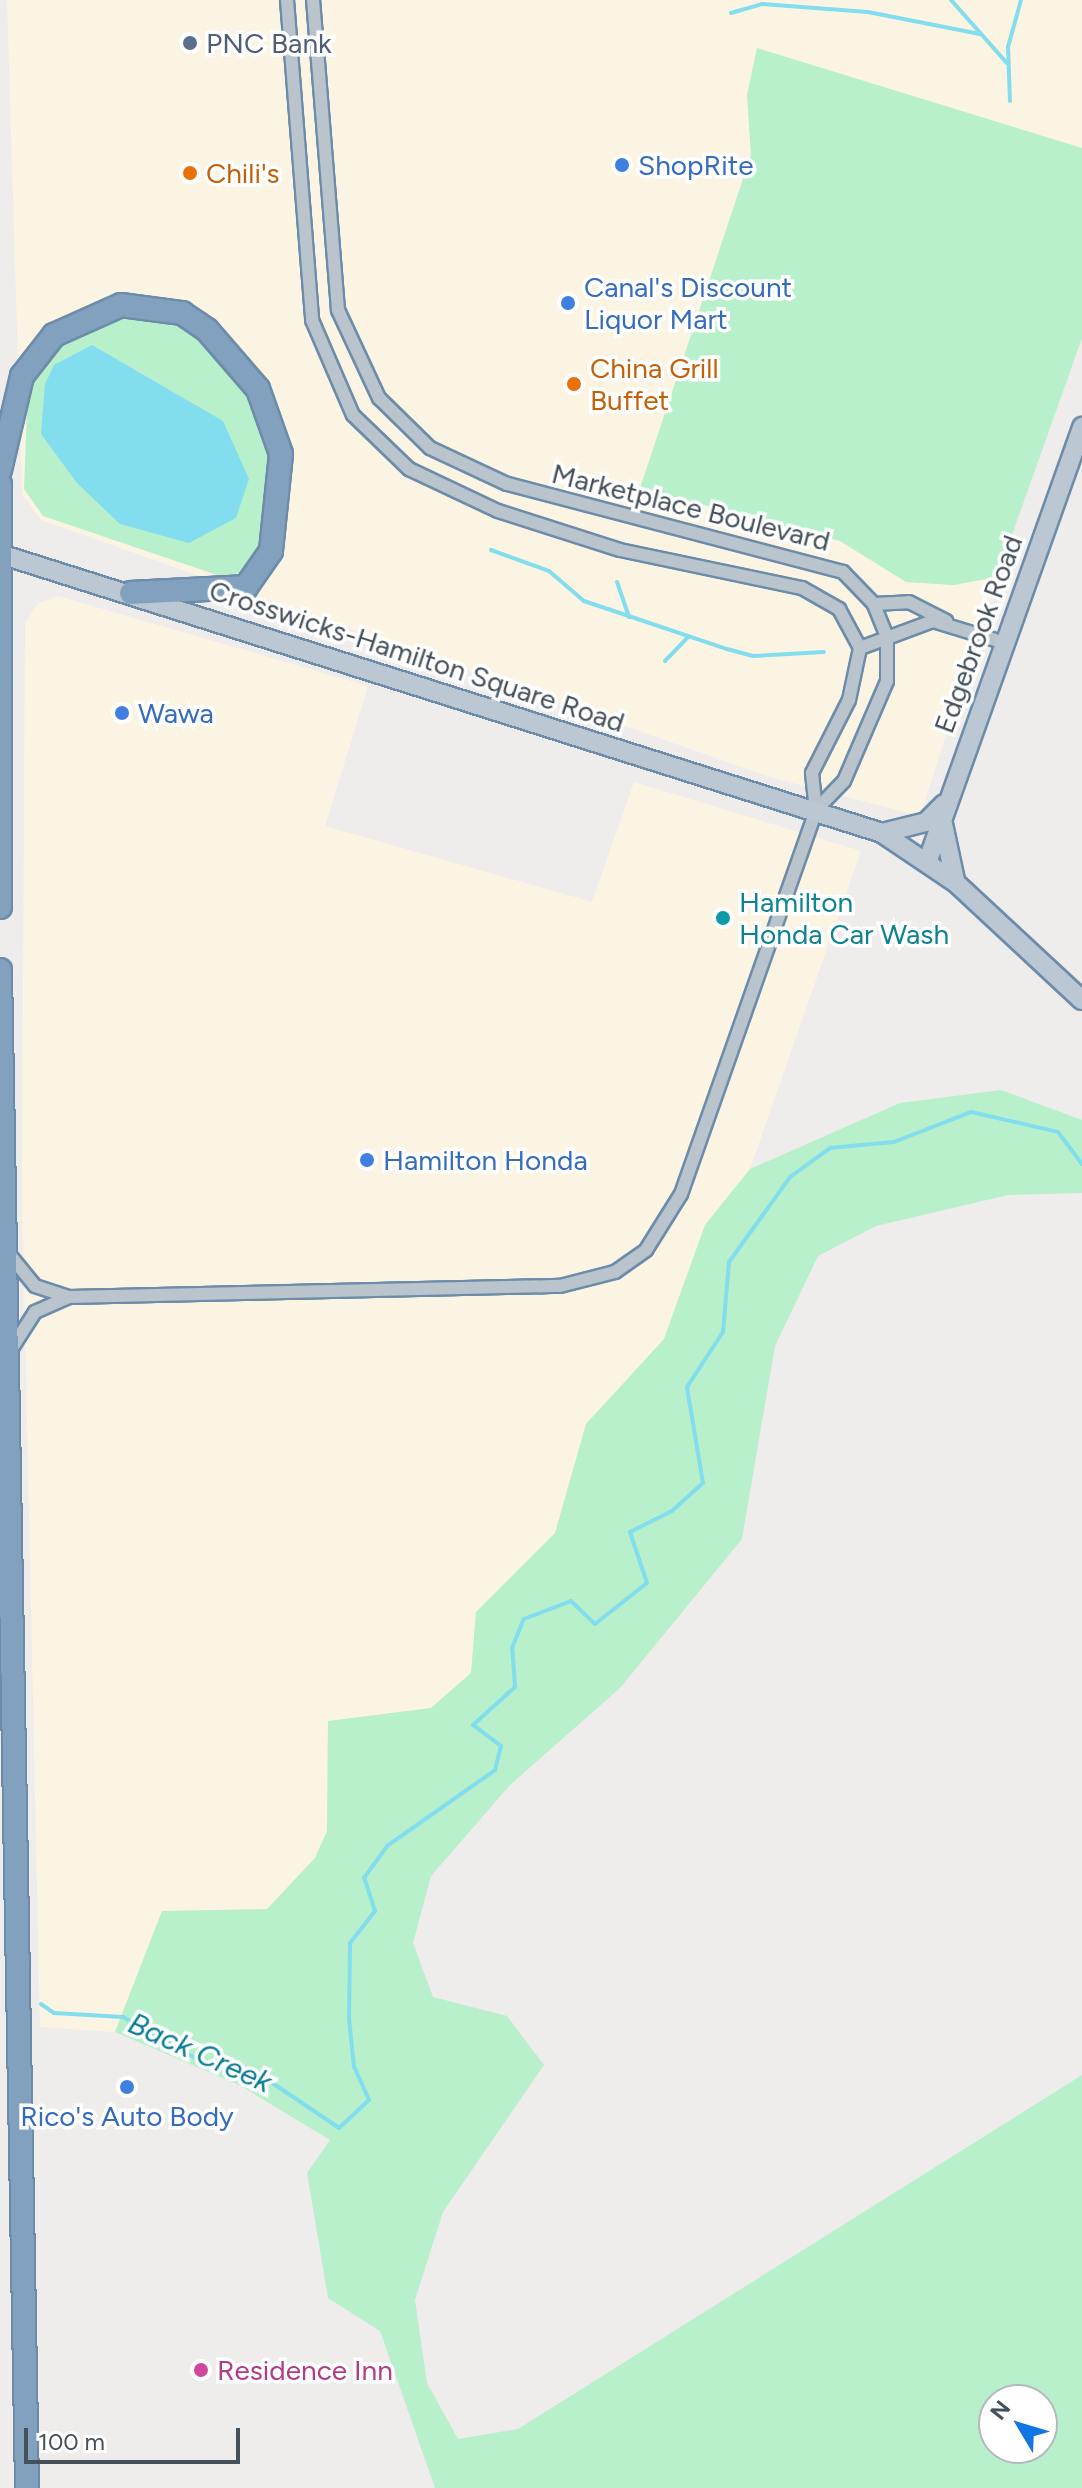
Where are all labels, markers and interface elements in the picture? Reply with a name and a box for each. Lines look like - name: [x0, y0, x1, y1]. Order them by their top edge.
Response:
- place label: PNC Bank: [206, 26, 332, 60]
- marker: PNC Bank: [181, 34, 199, 52]
- place label: ShopRite: [638, 148, 753, 182]
- place label: Chili's: [206, 156, 280, 190]
- marker: ShopRite: [613, 156, 631, 174]
- marker: Chili's: [181, 164, 199, 182]
- place label: Canal's Discount Liquor Mart: [584, 270, 792, 336]
- marker: Canal's Discount Liquor Mart: [559, 294, 577, 312]
- place label: China Grill Buffet: [590, 351, 719, 417]
- marker: China Grill Buffet: [565, 375, 583, 393]
- street label: Marketplace Boulevard: [548, 456, 834, 558]
- street label: Edgebrook Road: [927, 531, 1029, 737]
- street label: Crosswicks-Hamilton Square Road: [205, 573, 629, 739]
- place label: Wawa: [138, 696, 214, 730]
- marker: Wawa: [113, 704, 131, 722]
- place label: Hamilton Honda Car Wash: [739, 885, 949, 951]
- marker: Hamilton Honda Car Wash: [714, 909, 732, 927]
- place label: Hamilton Honda: [383, 1143, 588, 1177]
- marker: Hamilton Honda: [358, 1151, 376, 1169]
- water label: Back Creek: [123, 2005, 277, 2101]
- marker: Rico's Auto Body: [118, 2078, 136, 2096]
- place label: Rico's Auto Body: [20, 2099, 234, 2133]
- place label: Residence Inn: [217, 2353, 393, 2387]
- marker: Residence Inn: [192, 2361, 210, 2379]
- north arrow: [978, 2384, 1058, 2464]
- text: N: [984, 2395, 1016, 2425]
- scale bar: [28, 2412, 244, 2462]
- text: 100 m: [38, 2427, 105, 2456]

